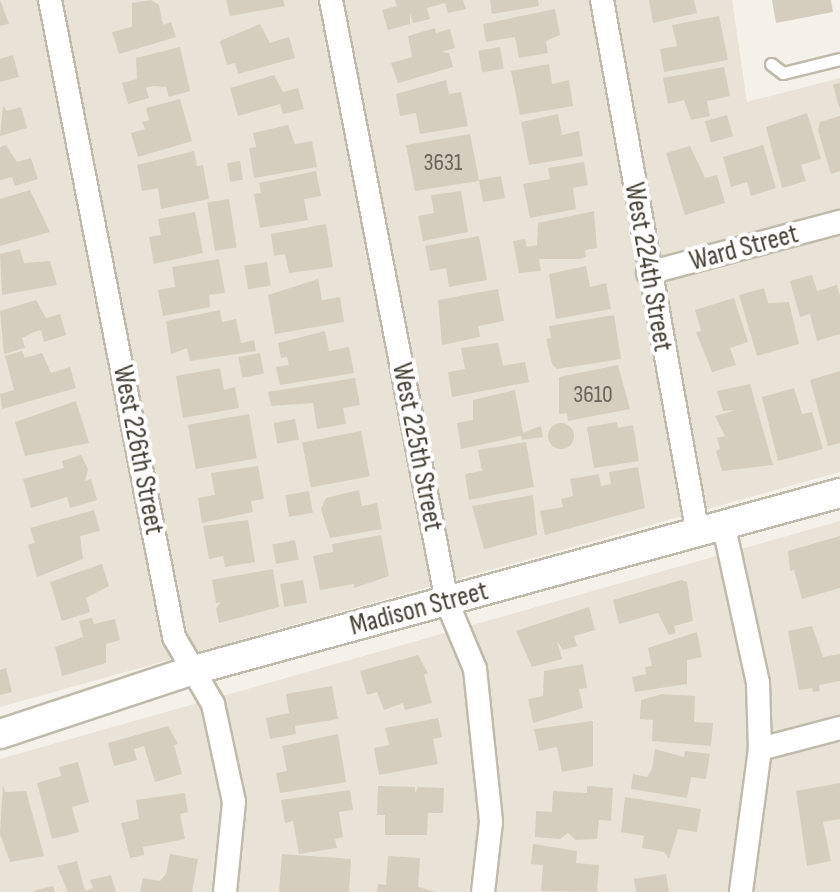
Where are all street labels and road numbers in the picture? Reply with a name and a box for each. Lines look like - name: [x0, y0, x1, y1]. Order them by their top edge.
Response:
- street label: West 224th Street: [617, 180, 679, 354]
- street label: Ward Street: [686, 217, 802, 279]
- street label: West 225th Street: [384, 360, 450, 534]
- street label: West 226th Street: [105, 363, 171, 537]
- street label: Madison Street: [346, 574, 492, 644]

